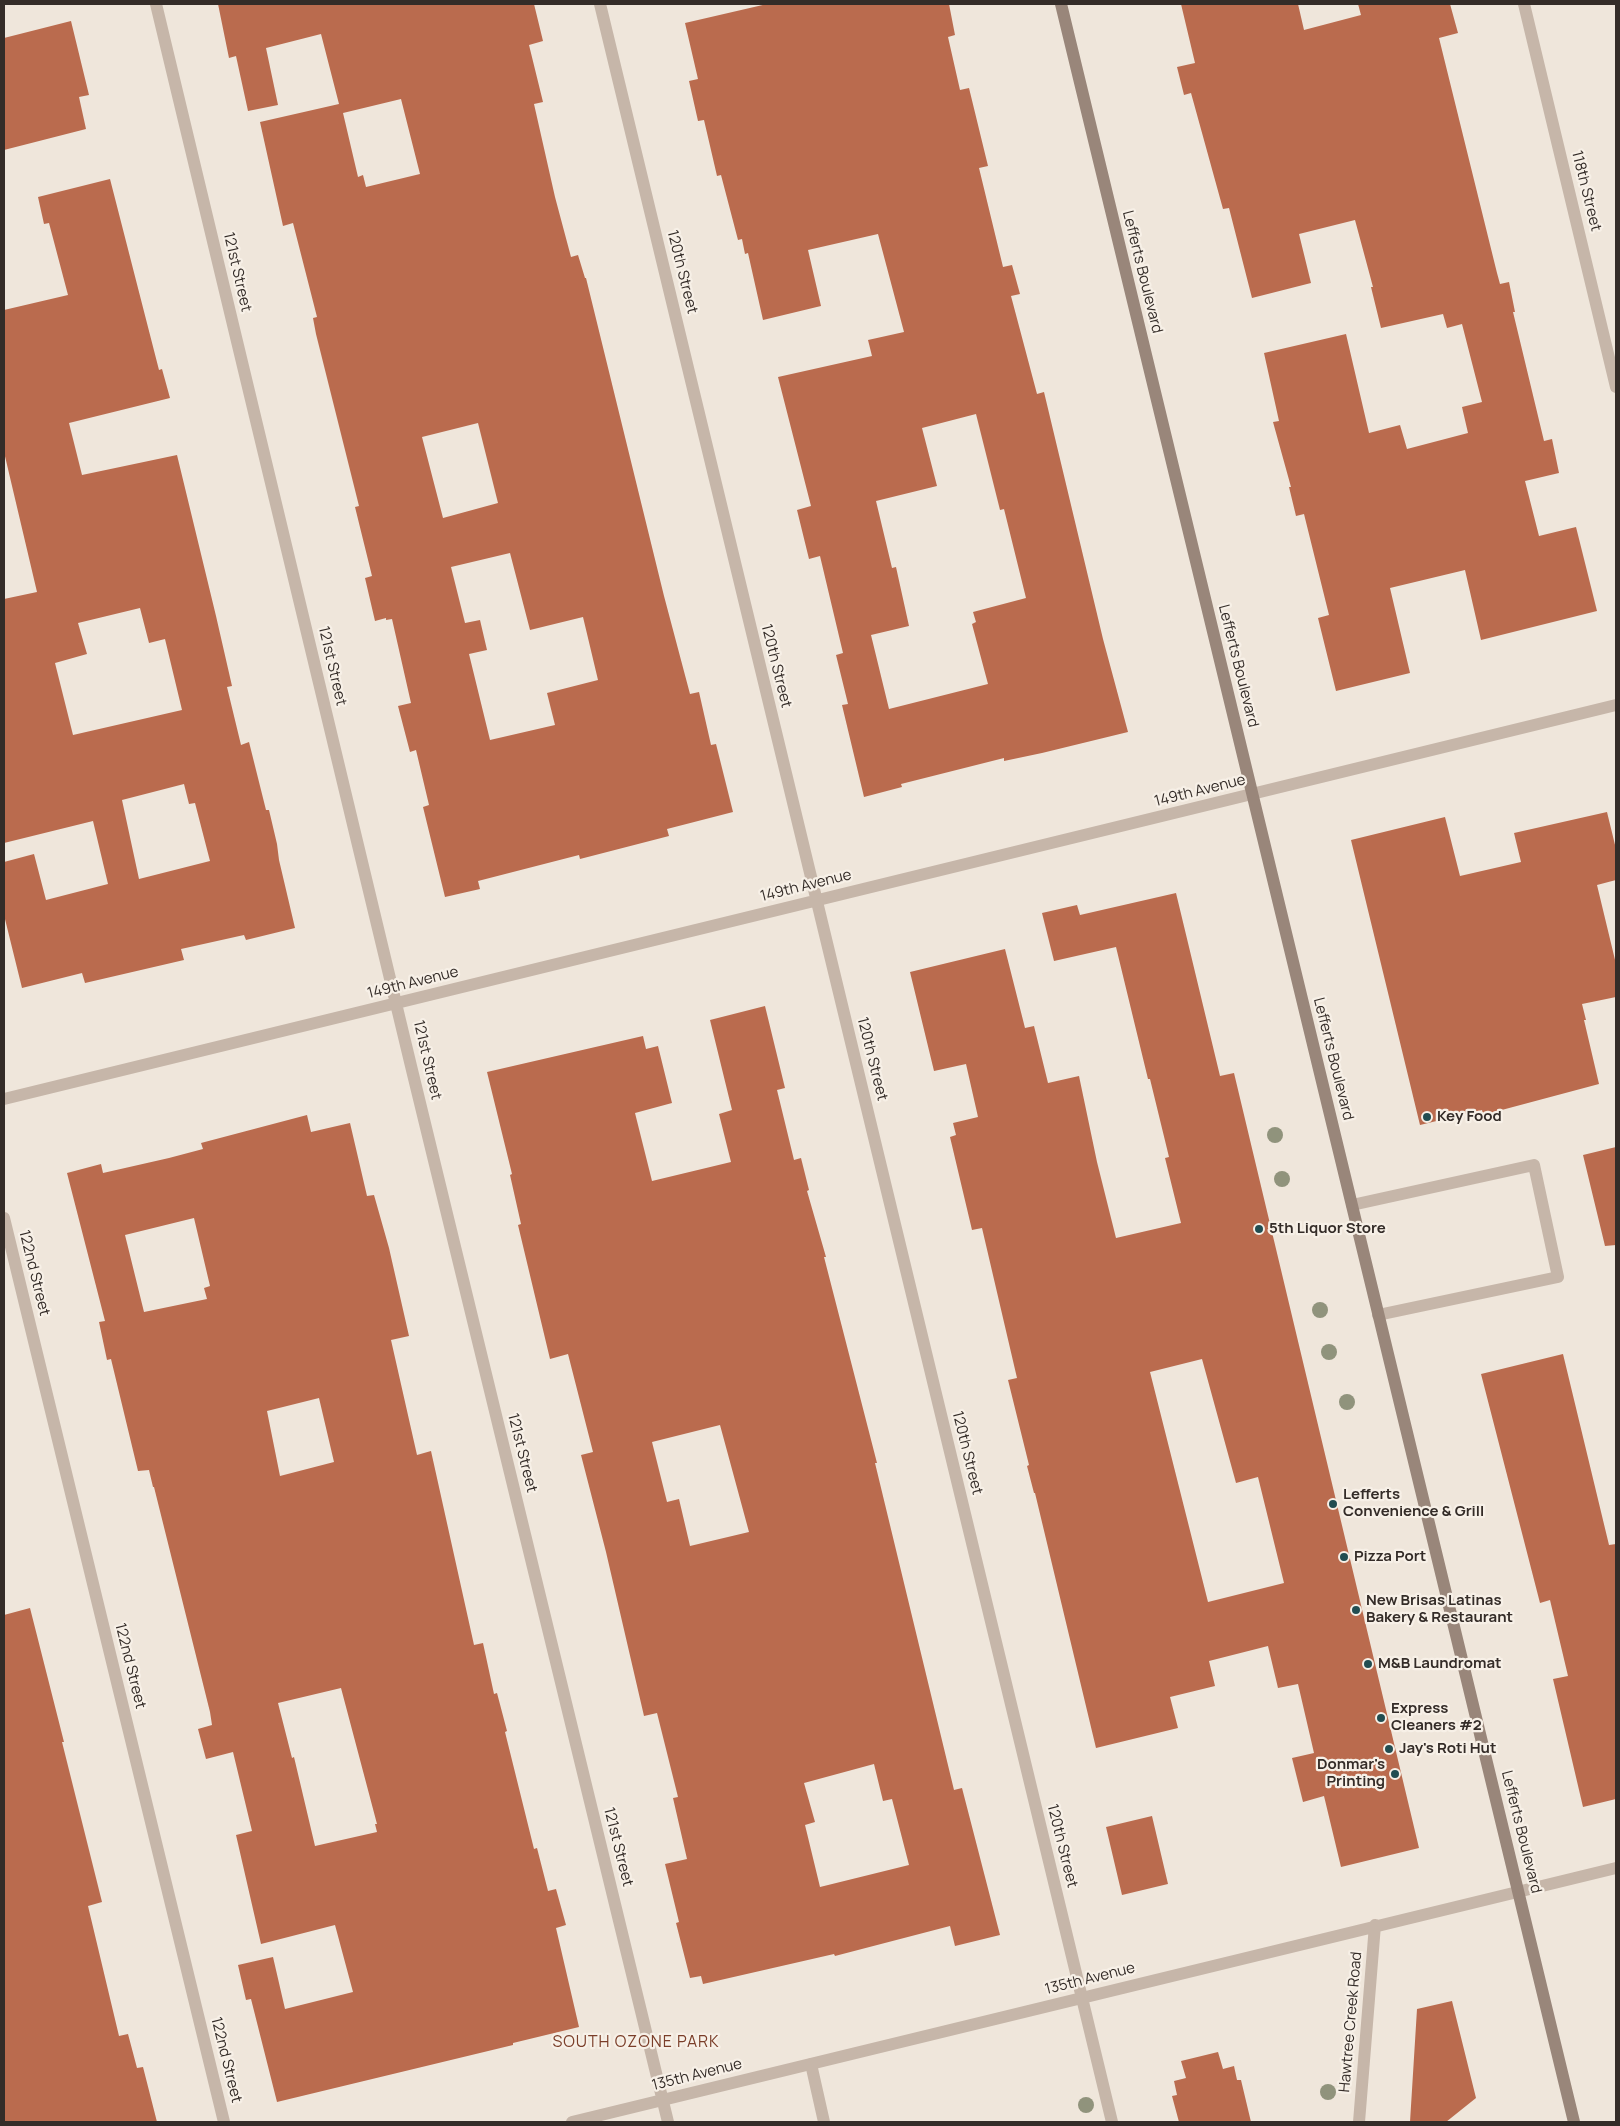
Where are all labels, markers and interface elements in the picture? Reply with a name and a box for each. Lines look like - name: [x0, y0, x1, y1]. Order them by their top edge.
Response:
- street label: 118th Street: [1567, 149, 1605, 233]
- street label: Lefferts Boulevard: [1118, 209, 1166, 335]
- street label: 120th Street: [663, 228, 701, 316]
- street label: 121st Street: [219, 230, 255, 314]
- street label: Lefferts Boulevard: [1214, 603, 1262, 729]
- street label: 120th Street: [757, 622, 795, 710]
- street label: 121st Street: [314, 624, 350, 708]
- street label: 149th Avenue: [1153, 771, 1247, 811]
- street label: 149th Avenue: [759, 866, 853, 906]
- street label: 149th Avenue: [366, 963, 460, 1003]
- street label: Lefferts Boulevard: [1309, 996, 1357, 1122]
- street label: 120th Street: [853, 1015, 891, 1103]
- street label: 121st Street: [409, 1018, 445, 1102]
- place label: Key Food: [1437, 1108, 1502, 1126]
- marker: Key Food: [1421, 1111, 1433, 1123]
- place label: 5th Liquor Store: [1269, 1220, 1386, 1238]
- marker: 5th Liquor Store: [1253, 1223, 1265, 1235]
- street label: 122nd Street: [15, 1228, 53, 1318]
- street label: 120th Street: [948, 1409, 986, 1497]
- street label: 121st Street: [503, 1411, 541, 1495]
- place label: Lefferts Convenience & Grill: [1343, 1486, 1484, 1521]
- marker: Lefferts Convenience & Grill: [1327, 1498, 1339, 1510]
- place label: Pizza Port: [1354, 1548, 1426, 1566]
- marker: Pizza Port: [1338, 1551, 1350, 1563]
- place label: New Brisas Latinas Bakery & Restaurant: [1366, 1592, 1513, 1627]
- marker: New Brisas Latinas Bakery & Restaurant: [1350, 1604, 1362, 1616]
- street label: 122nd Street: [111, 1621, 149, 1711]
- place label: M&B Laundromat: [1378, 1655, 1502, 1673]
- marker: M&B Laundromat: [1362, 1658, 1374, 1670]
- place label: Express Cleaners #2: [1391, 1700, 1482, 1735]
- marker: Express Cleaners #2: [1375, 1712, 1387, 1724]
- place label: Jay's Roti Hut: [1399, 1740, 1496, 1758]
- marker: Jay's Roti Hut: [1383, 1743, 1395, 1755]
- place label: Donmar's Printing: [1317, 1756, 1385, 1791]
- marker: Donmar's Printing: [1389, 1768, 1401, 1780]
- street label: Lefferts Boulevard: [1497, 1769, 1545, 1895]
- street label: 120th Street: [1043, 1802, 1081, 1890]
- street label: 121st Street: [599, 1805, 637, 1889]
- street label: Hawtree Creek Road: [1336, 1951, 1366, 2093]
- street label: 135th Avenue: [1043, 1959, 1137, 1999]
- street label: 122nd Street: [207, 2015, 245, 2105]
- district label: SOUTH OZONE PARK: [550, 2033, 722, 2053]
- street label: 135th Avenue: [650, 2055, 744, 2095]

